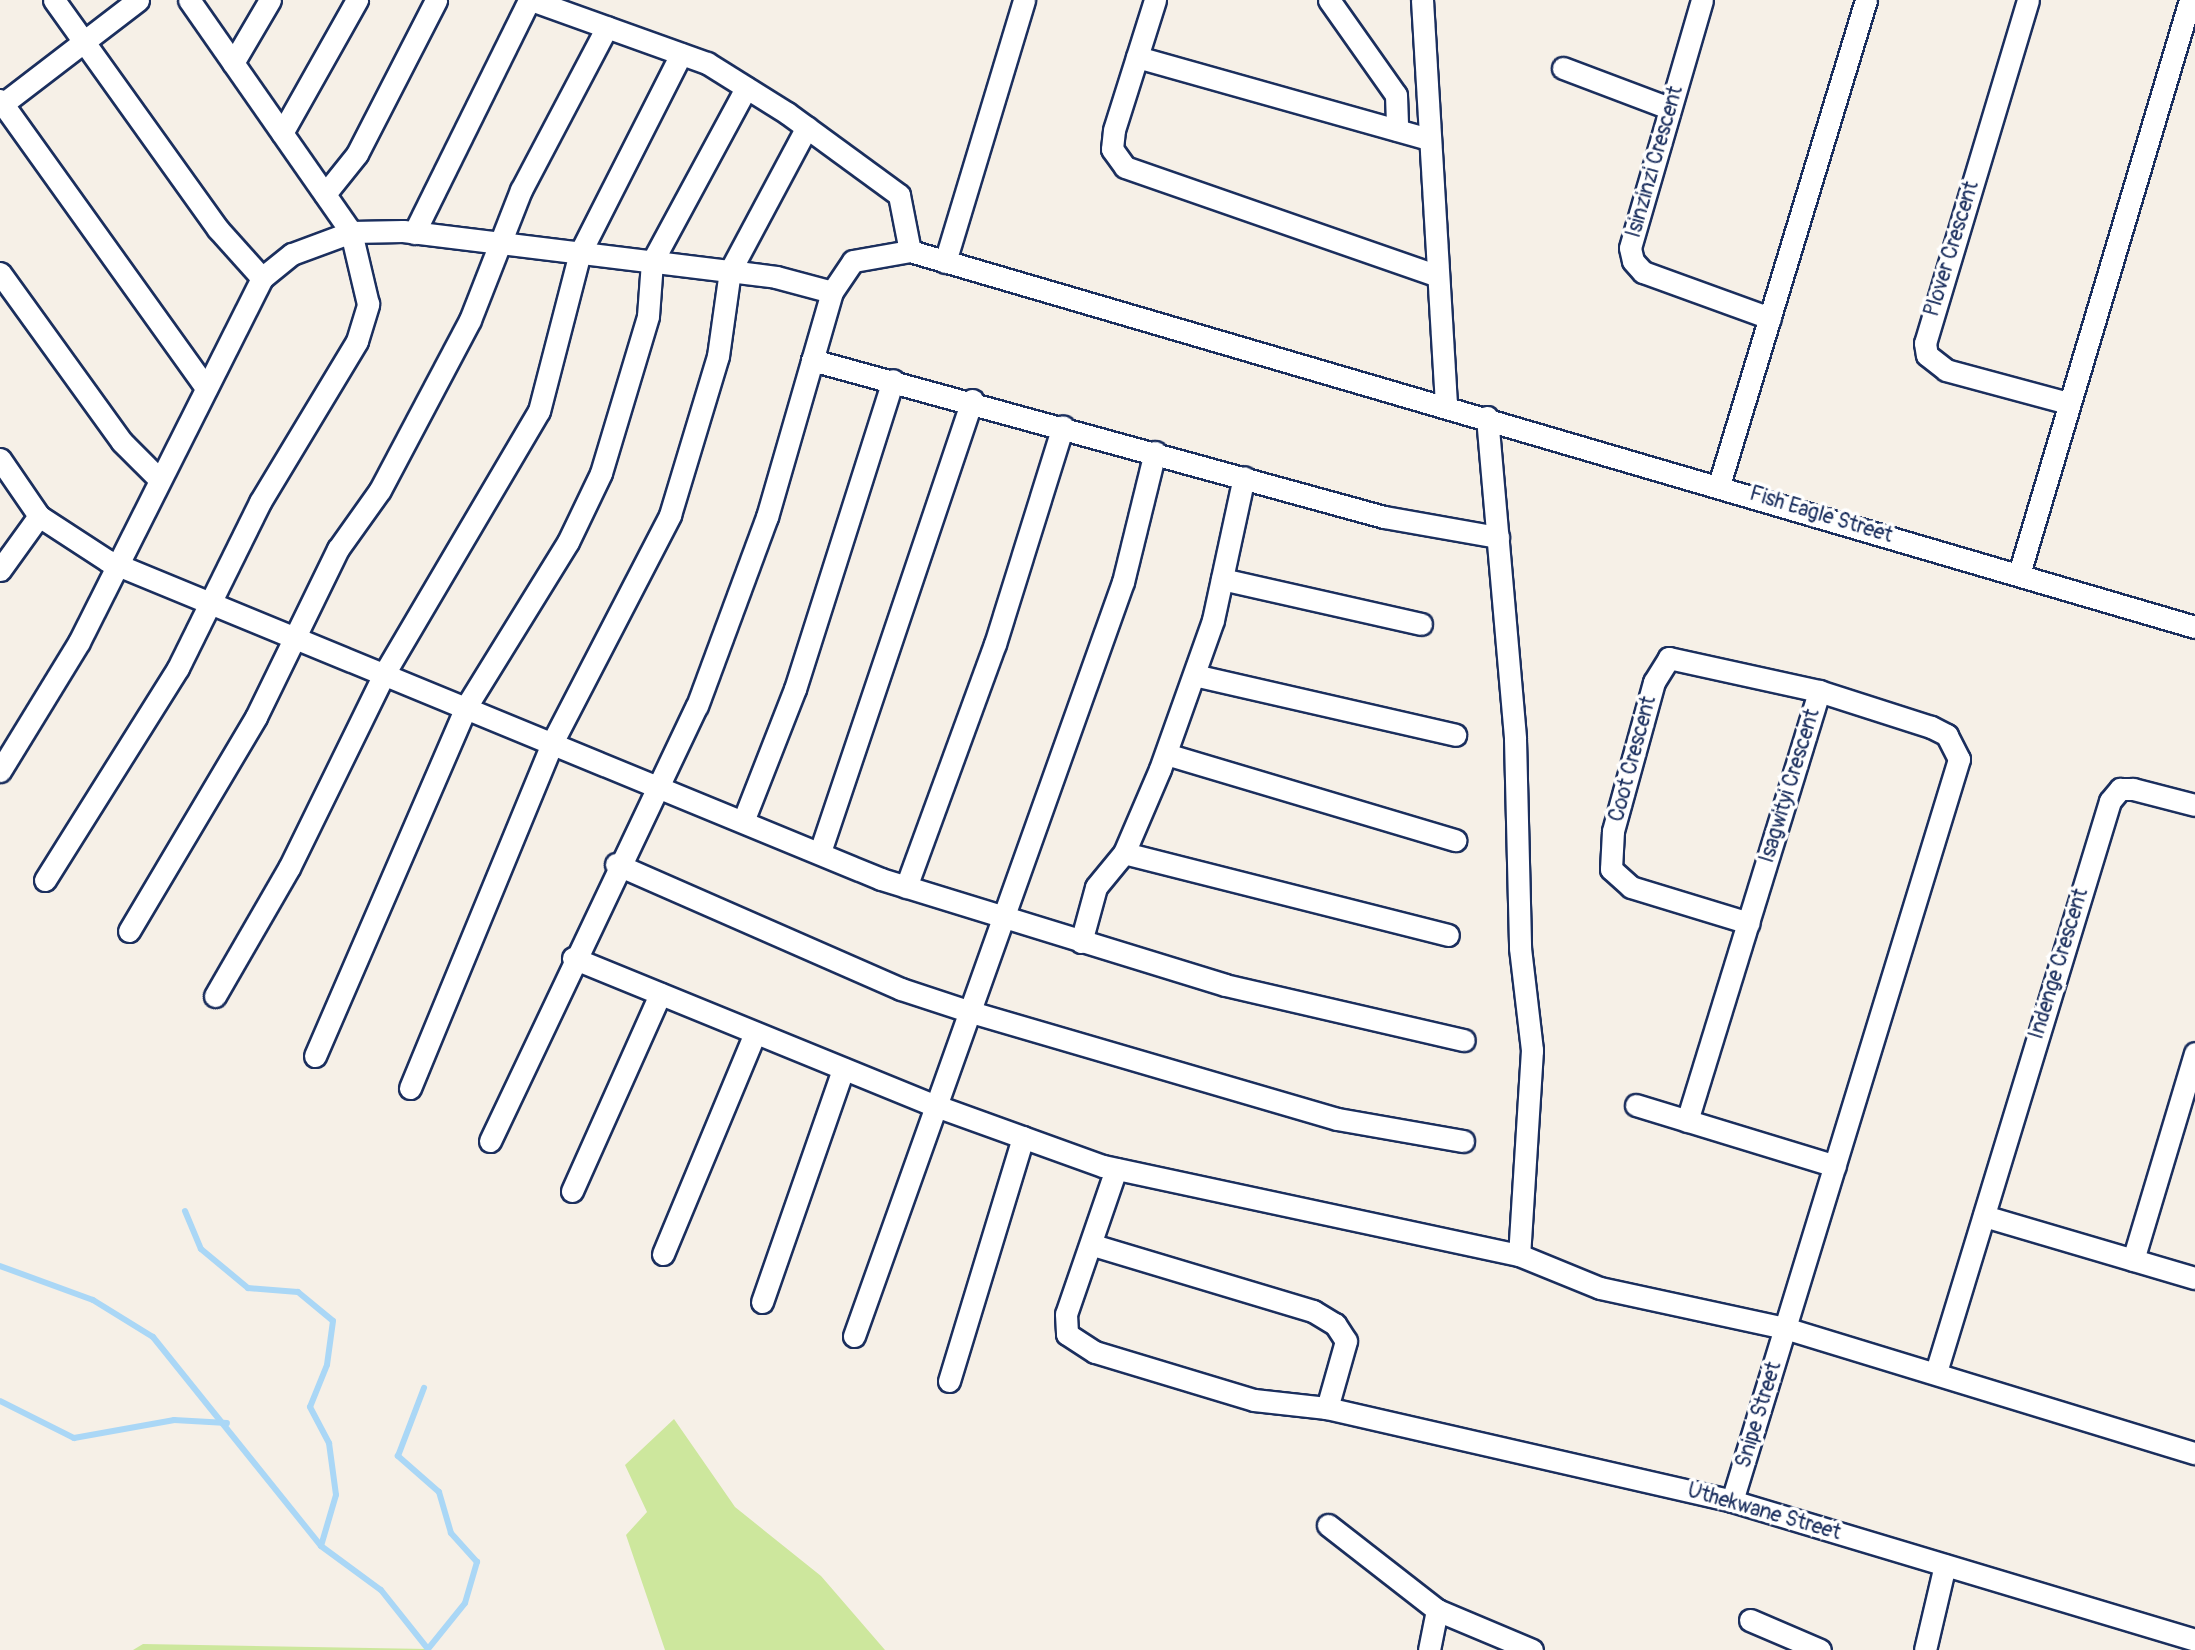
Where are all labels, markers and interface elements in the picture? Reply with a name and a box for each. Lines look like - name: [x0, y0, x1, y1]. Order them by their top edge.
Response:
- street label: Isinzinzi Crescent: [1621, 83, 1689, 241]
- street label: Plover Crescent: [1919, 178, 1985, 320]
- street label: Fish Eagle Street: [1746, 481, 1896, 549]
- street label: Coot Crescent: [1604, 693, 1662, 825]
- street label: Isagwityi Crescent: [1755, 706, 1825, 866]
- street label: Indenge Crescent: [2024, 886, 2094, 1042]
- street label: Snipe Street: [1731, 1359, 1787, 1471]
- street label: Uthekwane Street: [1684, 1478, 1844, 1546]

